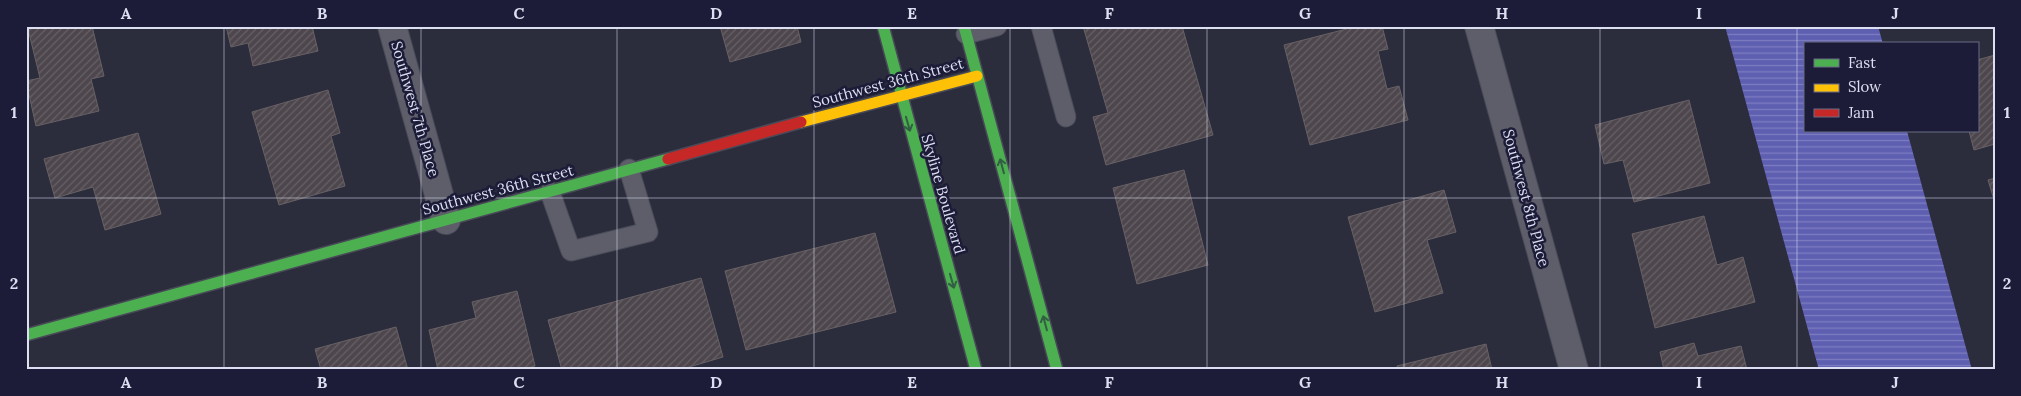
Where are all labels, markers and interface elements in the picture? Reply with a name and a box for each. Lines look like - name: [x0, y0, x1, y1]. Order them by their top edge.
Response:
- text: A: [121, 3, 132, 23]
- text: B: [317, 3, 328, 23]
- text: C: [513, 3, 525, 23]
- text: D: [710, 3, 722, 23]
- text: E: [907, 3, 917, 23]
- text: F: [1104, 3, 1114, 23]
- text: G: [1299, 3, 1311, 23]
- text: H: [1496, 3, 1509, 23]
- text: I: [1696, 3, 1702, 23]
- text: J: [1891, 3, 1899, 23]
- street label: Southwest 7th Place: [387, 39, 444, 179]
- legend: [1804, 42, 1978, 132]
- street label: Southwest 36th Street: [810, 53, 966, 112]
- text: Fast: [1848, 53, 1876, 72]
- text: Slow: [1848, 77, 1881, 96]
- text: 1: [11, 102, 17, 122]
- text: 1: [2004, 102, 2010, 122]
- text: Jam: [1847, 103, 1875, 122]
- one-way arrow: [904, 116, 914, 132]
- street label: Southwest 8th Place: [1499, 127, 1554, 269]
- street label: Skyline Boulevard: [917, 132, 970, 256]
- one-way arrow: [997, 158, 1006, 174]
- street label: Southwest 36th Street: [420, 160, 576, 219]
- one-way arrow: [947, 272, 957, 288]
- text: 2: [10, 273, 18, 293]
- text: 2: [2003, 273, 2011, 293]
- one-way arrow: [1039, 315, 1049, 331]
- text: A: [121, 372, 132, 392]
- text: B: [317, 372, 328, 392]
- text: C: [513, 372, 525, 392]
- text: D: [710, 372, 722, 392]
- text: E: [907, 372, 917, 392]
- text: F: [1104, 372, 1114, 392]
- text: G: [1299, 372, 1311, 392]
- text: H: [1496, 372, 1509, 392]
- text: I: [1696, 372, 1702, 392]
- text: J: [1891, 372, 1899, 392]

